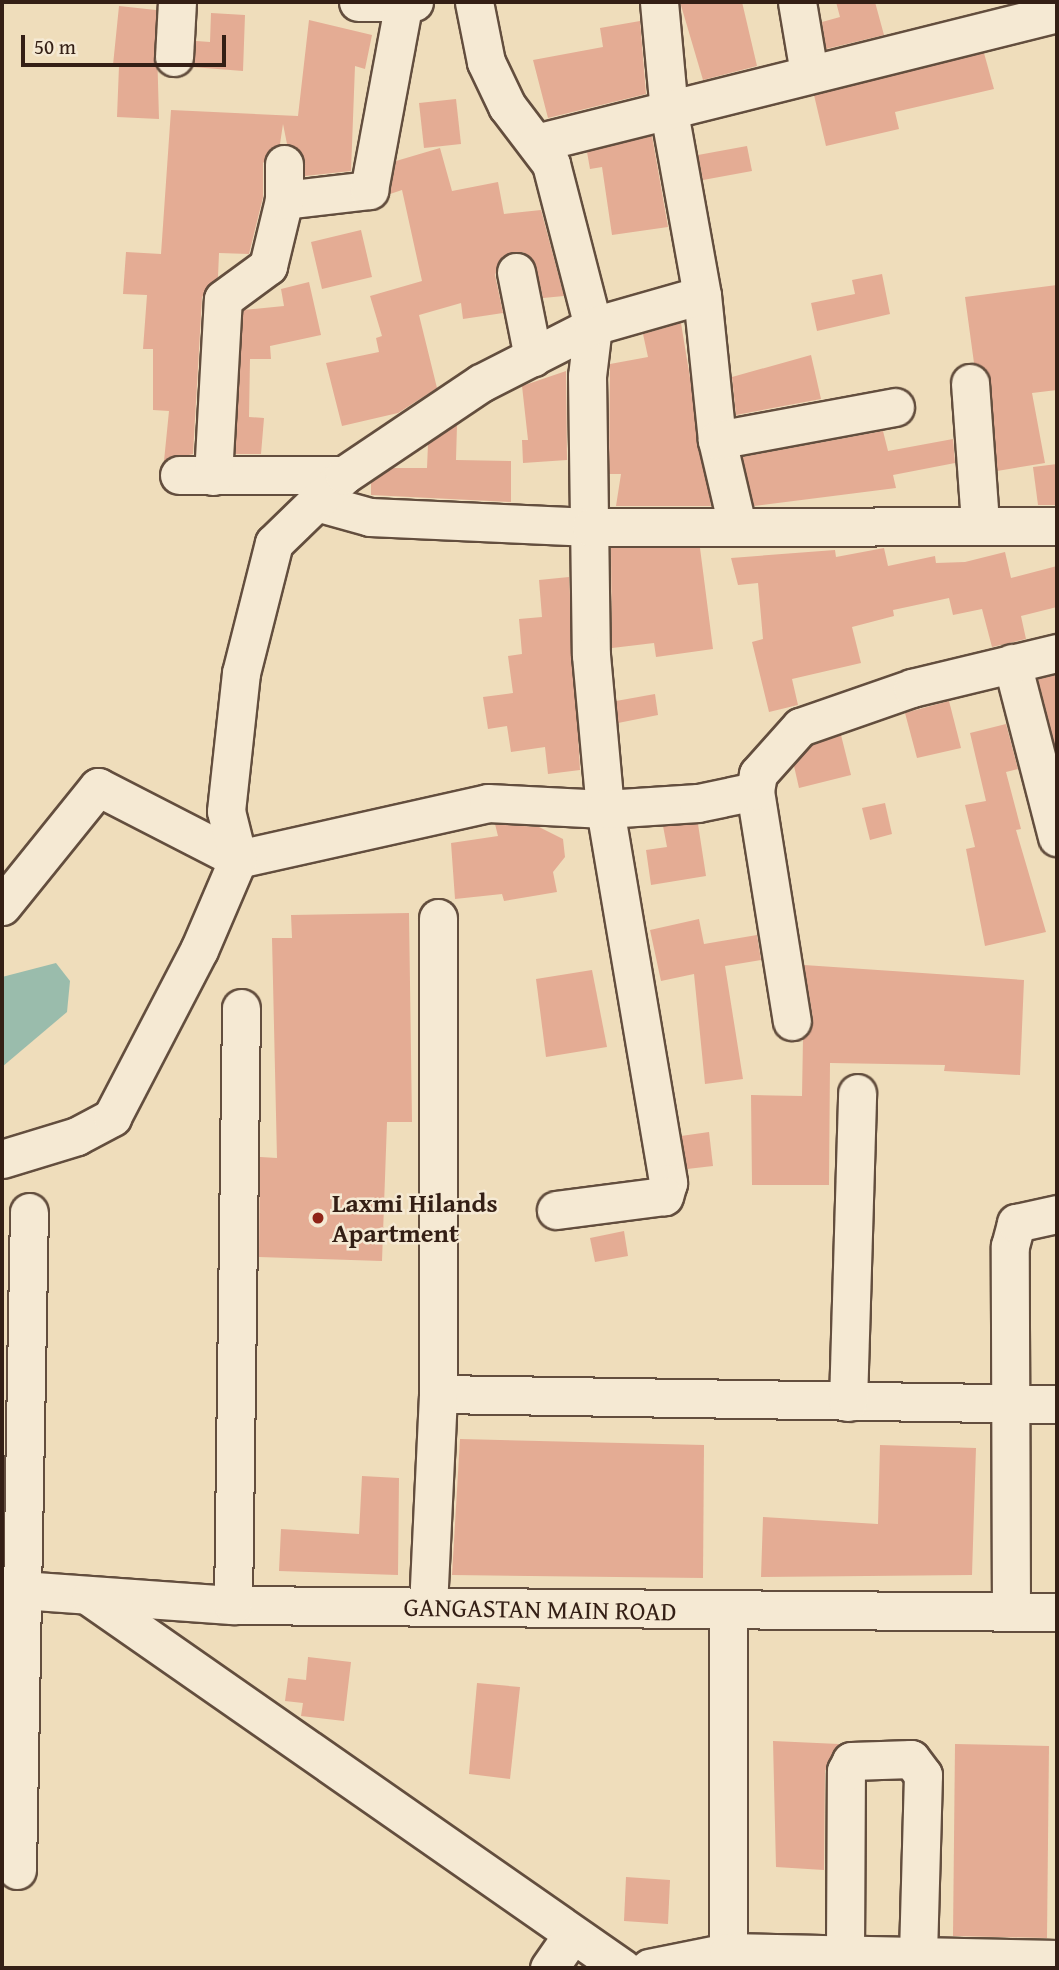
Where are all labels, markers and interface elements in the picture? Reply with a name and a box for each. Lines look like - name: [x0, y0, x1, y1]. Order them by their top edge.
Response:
- scale bar: [24, 21, 229, 65]
- text: 50 m: [34, 31, 76, 62]
- place label: Laxmi Hilands Apartment: [332, 1187, 498, 1248]
- marker: Laxmi Hilands Apartment: [310, 1210, 326, 1226]
- street label: GANGASTAN MAIN ROAD: [403, 1591, 677, 1627]

